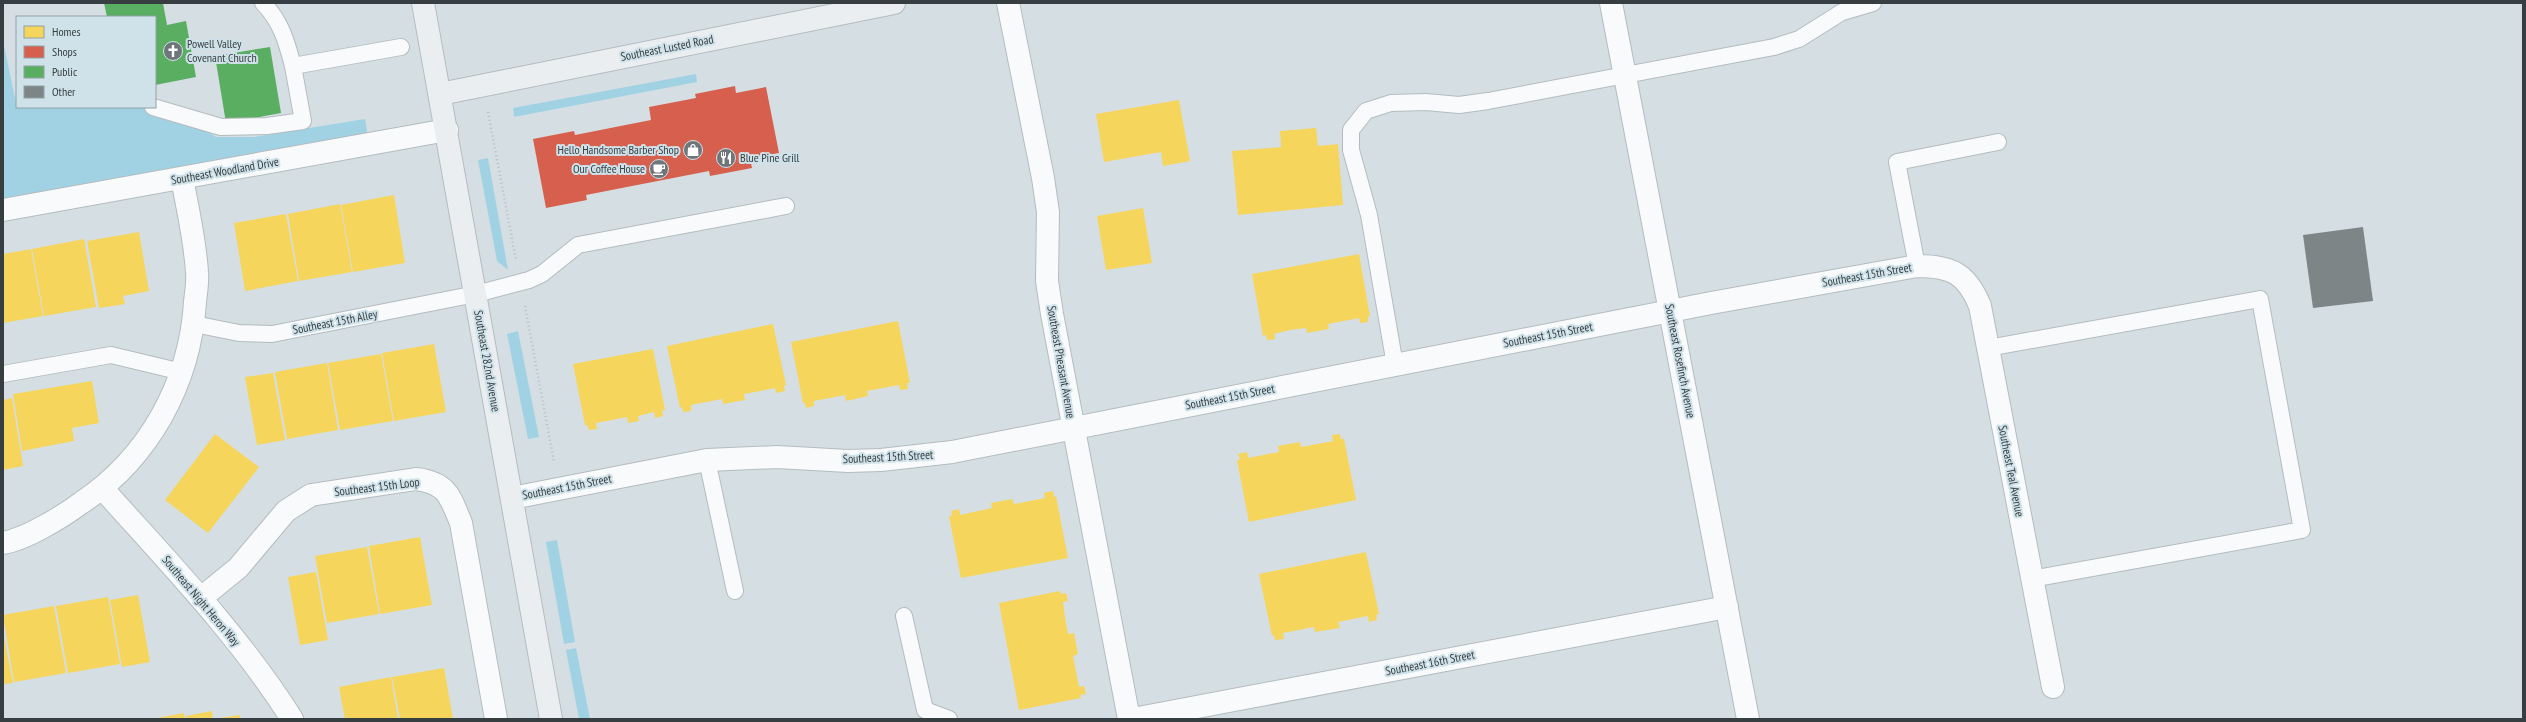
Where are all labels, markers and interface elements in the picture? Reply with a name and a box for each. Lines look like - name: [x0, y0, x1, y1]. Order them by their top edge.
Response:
- legend: [16, 16, 156, 108]
- text: Homes: [52, 24, 80, 39]
- street label: Southeast Lusted Road: [619, 31, 715, 64]
- place label: Powell Valley Covenant Church: [187, 36, 257, 65]
- church icon: Powell Valley Covenant Church: [162, 40, 184, 62]
- text: Shops: [52, 44, 77, 59]
- text: Public: [52, 64, 78, 79]
- text: Other: [52, 84, 76, 99]
- shop icon: Hello Handsome Barber Shop: [682, 139, 704, 161]
- place label: Hello Handsome Barber Shop: [557, 142, 679, 157]
- restaurant icon: Blue Pine Grill: [715, 147, 737, 169]
- place label: Blue Pine Grill: [740, 150, 800, 165]
- street label: Southeast Woodland Drive: [170, 154, 280, 187]
- cafe icon: Our Coffee House: [648, 158, 670, 180]
- place label: Our Coffee House: [573, 161, 645, 176]
- street label: Southeast 15th Street: [1821, 259, 1913, 290]
- street label: Southeast Rosefinch Avenue: [1662, 303, 1699, 419]
- street label: Southeast Pheasant Avenue: [1044, 304, 1079, 419]
- street label: Southeast 15th Alley: [291, 306, 379, 337]
- street label: Southeast 282nd Avenue: [471, 309, 504, 413]
- street label: Southeast 15th Street: [1502, 318, 1594, 351]
- street label: Southeast 15th Street: [1184, 380, 1276, 413]
- street label: Southeast Teal Avenue: [1995, 424, 2028, 518]
- street label: Southeast 15th Street: [842, 447, 934, 466]
- street label: Southeast 15th Street: [521, 470, 613, 503]
- street label: Southeast 15th Loop: [333, 474, 420, 499]
- street label: Southeast Night Heron Way: [159, 552, 244, 649]
- street label: Southeast 16th Street: [1384, 646, 1476, 679]

